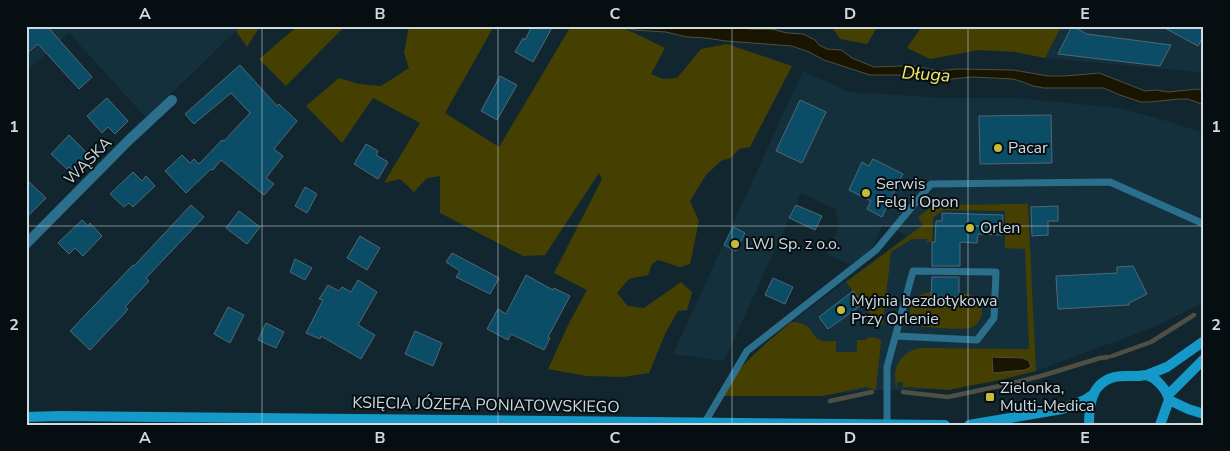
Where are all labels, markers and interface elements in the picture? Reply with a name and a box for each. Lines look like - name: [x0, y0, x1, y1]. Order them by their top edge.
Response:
- text: A: [139, 3, 151, 25]
- text: B: [374, 3, 386, 25]
- text: C: [610, 3, 621, 25]
- text: D: [844, 3, 856, 25]
- text: E: [1080, 3, 1090, 25]
- water label: Długa: [901, 60, 951, 88]
- text: 1: [9, 116, 19, 138]
- text: 1: [1211, 116, 1221, 138]
- street label: WĄSKA: [59, 132, 117, 190]
- place label: Pacar: [1008, 137, 1048, 159]
- marker: Pacar: [992, 142, 1004, 154]
- place label: Serwis Felg i Opon: [876, 173, 959, 213]
- marker: Serwis Felg i Opon: [860, 187, 872, 199]
- place label: Orlen: [980, 217, 1020, 239]
- marker: Orlen: [964, 222, 976, 234]
- place label: LWJ Sp. z o.o.: [745, 233, 840, 255]
- marker: LWJ Sp. z o.o.: [729, 238, 741, 250]
- place label: Myjnia bezdotykowa Przy Orlenie: [851, 290, 998, 330]
- marker: Myjnia bezdotykowa Przy Orlenie: [835, 304, 847, 316]
- text: 2: [9, 314, 19, 336]
- text: 2: [1211, 314, 1221, 336]
- place label: Zielonka, Multi-Medica: [1000, 377, 1094, 417]
- marker: Zielonka, Multi-Medica: [984, 391, 996, 403]
- street label: KSIĘCIA JÓZEFA PONIATOWSKIEGO: [352, 392, 620, 418]
- text: A: [139, 427, 151, 449]
- text: B: [374, 427, 386, 449]
- text: C: [610, 427, 621, 449]
- text: D: [844, 427, 856, 449]
- text: E: [1080, 427, 1090, 449]

